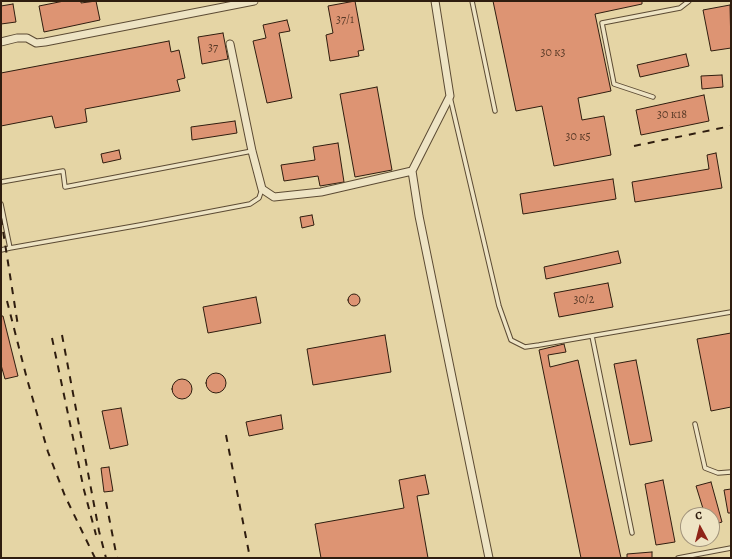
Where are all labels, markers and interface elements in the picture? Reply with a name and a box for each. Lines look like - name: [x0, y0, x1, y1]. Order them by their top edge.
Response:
- house number: 37/1: [336, 13, 354, 27]
- house number: 37: [208, 41, 218, 55]
- house number: 30 к3: [541, 46, 565, 60]
- house number: 30 к18: [657, 108, 687, 122]
- house number: 30 к5: [565, 130, 591, 144]
- house number: 30/2: [573, 293, 595, 307]
- north arrow: [680, 507, 720, 547]
- text: С: [694, 508, 703, 523]

